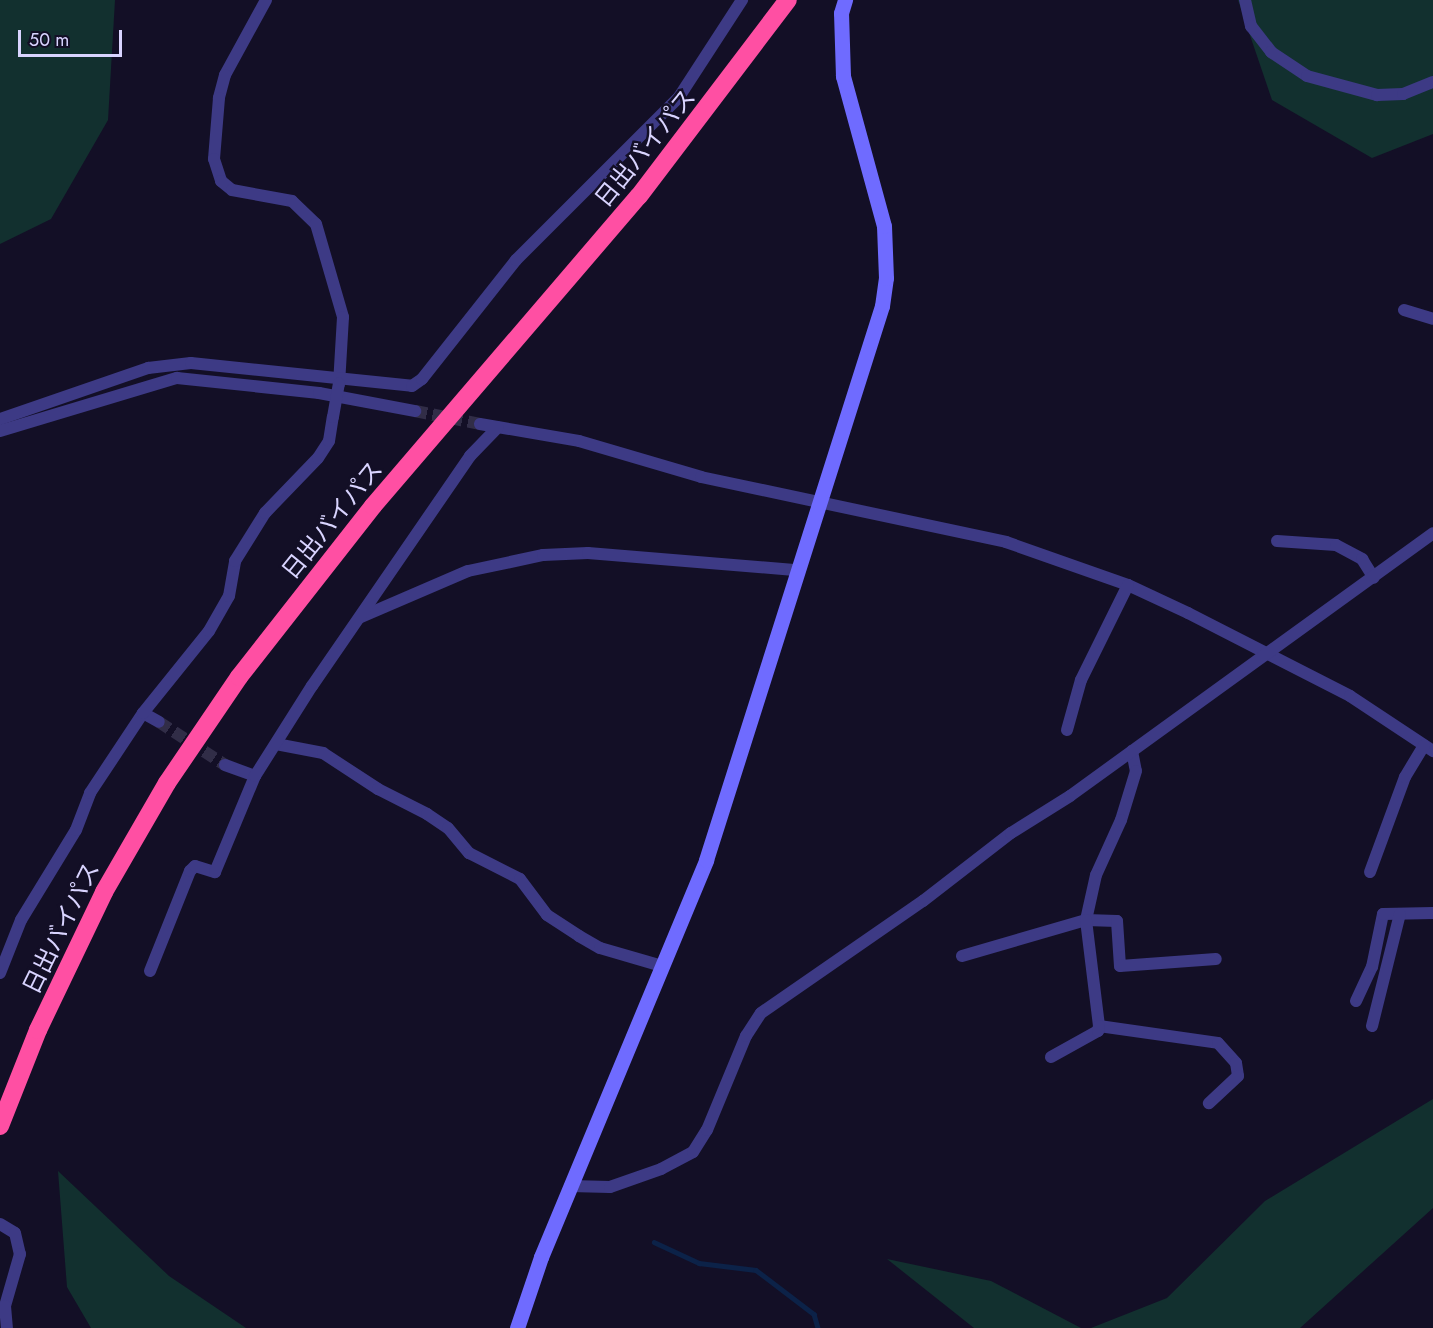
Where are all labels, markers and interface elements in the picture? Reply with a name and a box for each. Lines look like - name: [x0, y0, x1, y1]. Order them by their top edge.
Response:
- scale bar: [21, 18, 124, 56]
- text: 50 m: [29, 27, 69, 53]
- street label: 日出バイパス: [588, 83, 702, 213]
- street label: 日出バイパス: [275, 455, 389, 585]
- street label: 日出バイパス: [16, 857, 106, 999]

